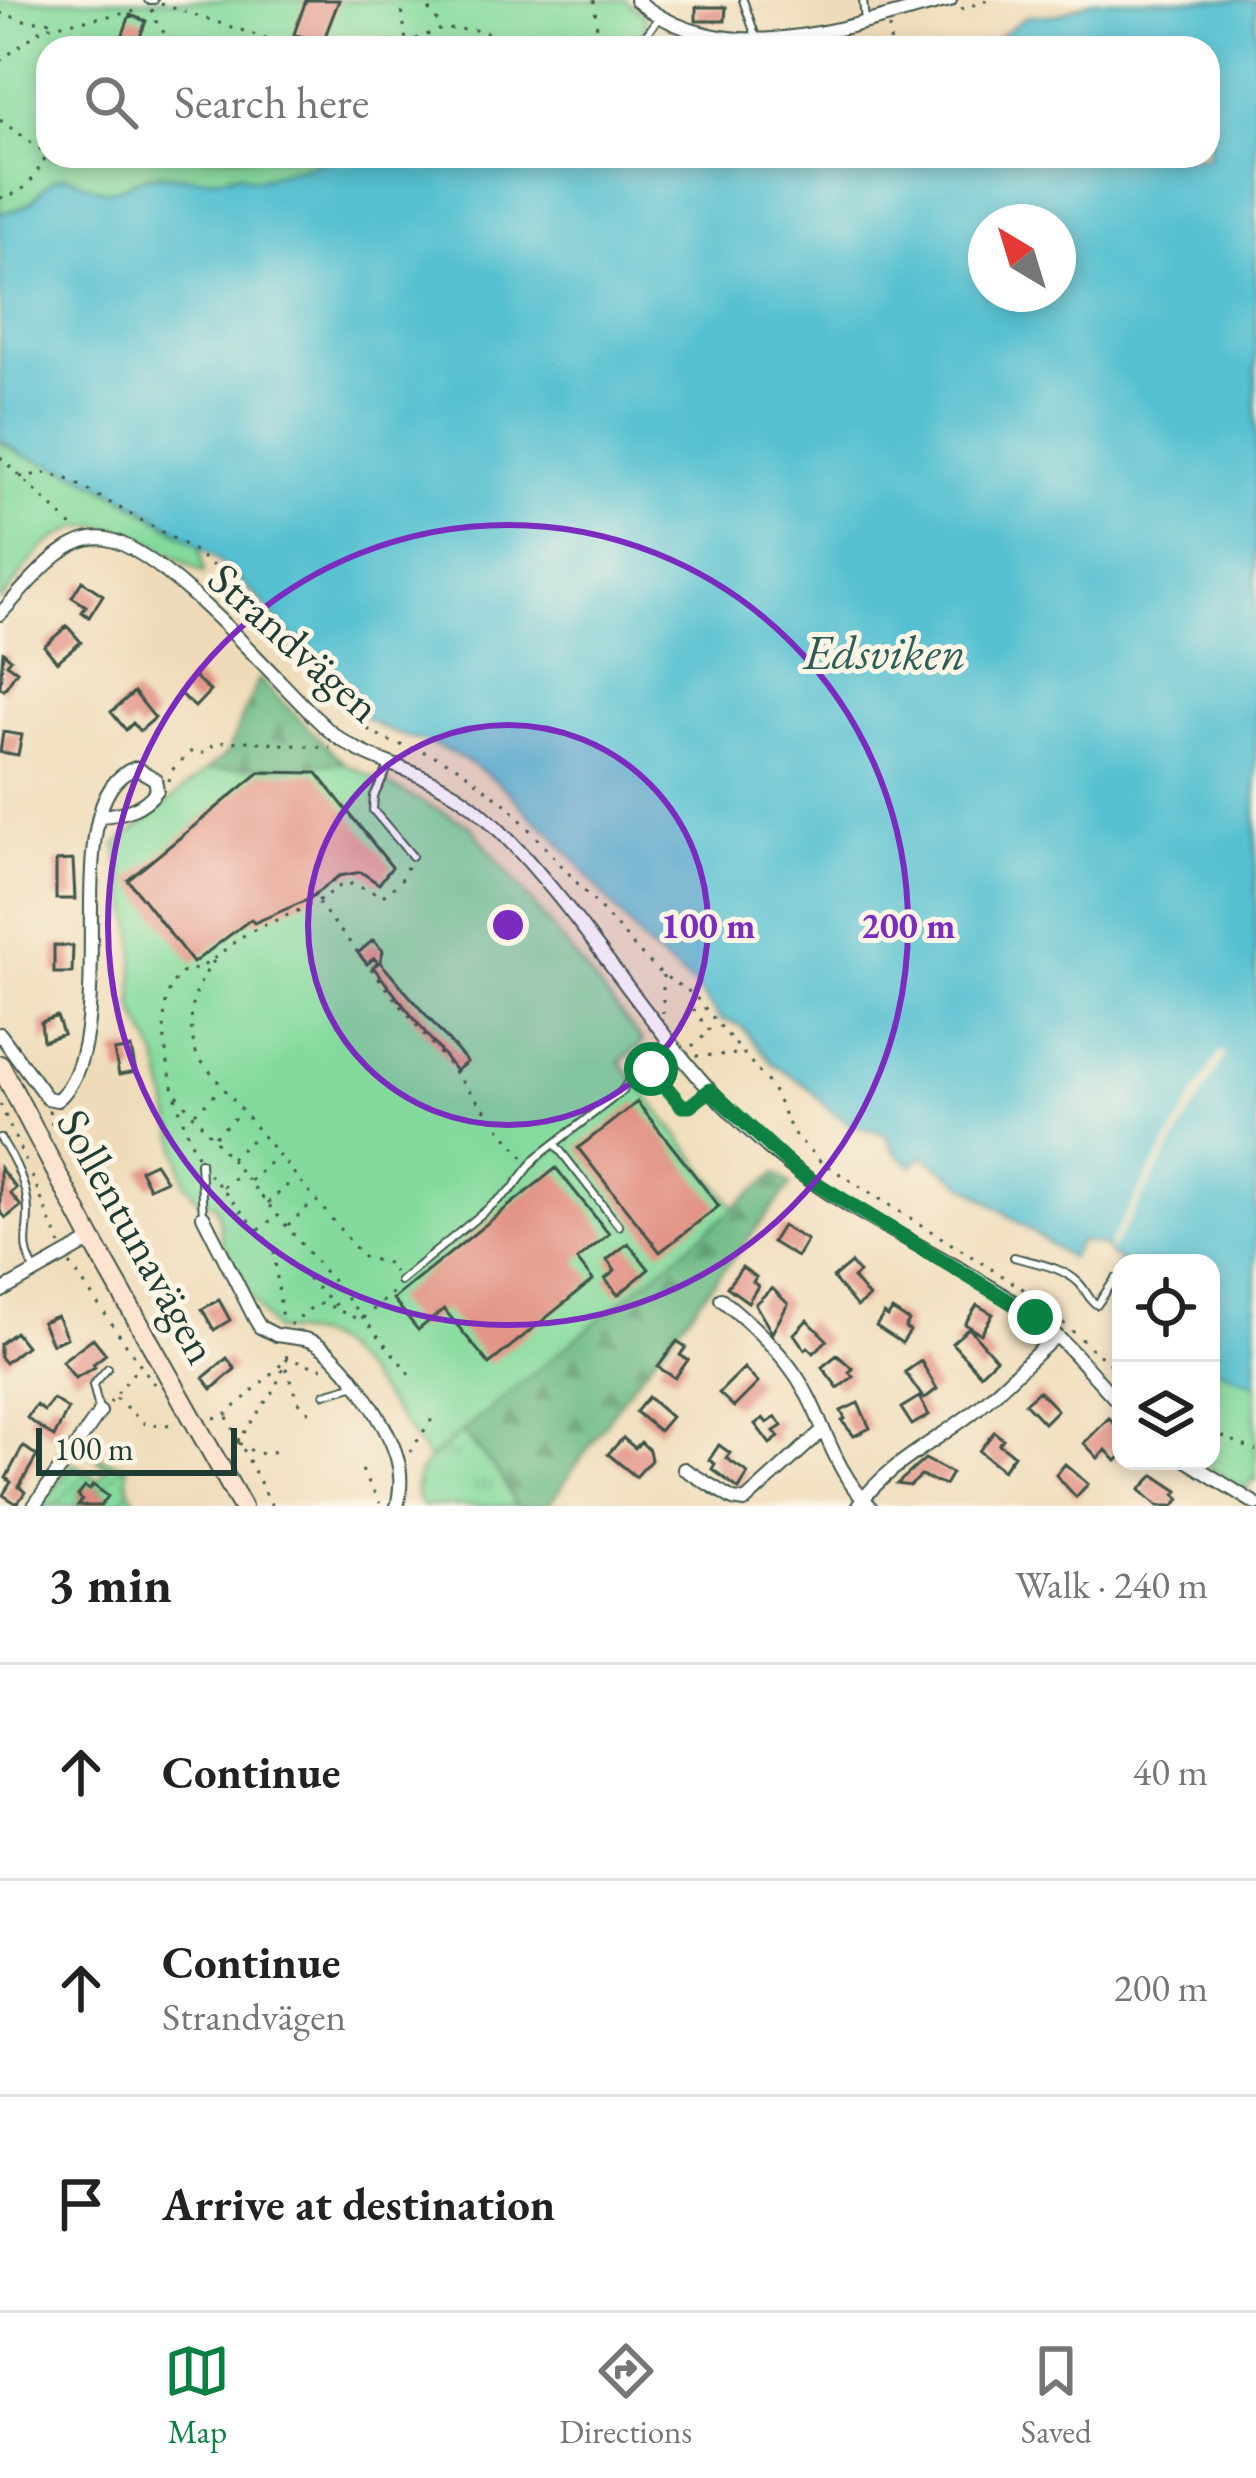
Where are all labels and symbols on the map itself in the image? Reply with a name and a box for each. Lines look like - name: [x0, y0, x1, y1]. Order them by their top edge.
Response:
- north arrow: [968, 204, 1076, 312]
- street label: Strandvägen: [197, 549, 393, 735]
- water label: Edsviken: [802, 621, 966, 683]
- text: 100 m: [661, 902, 755, 949]
- text: 200 m: [861, 902, 955, 949]
- centre of rings: [487, 904, 529, 946]
- route start: [624, 1042, 678, 1096]
- street label: Sollentunavägen: [44, 1099, 232, 1373]
- route end: [1008, 1290, 1062, 1344]
- scale bar: [36, 1422, 237, 1475]

